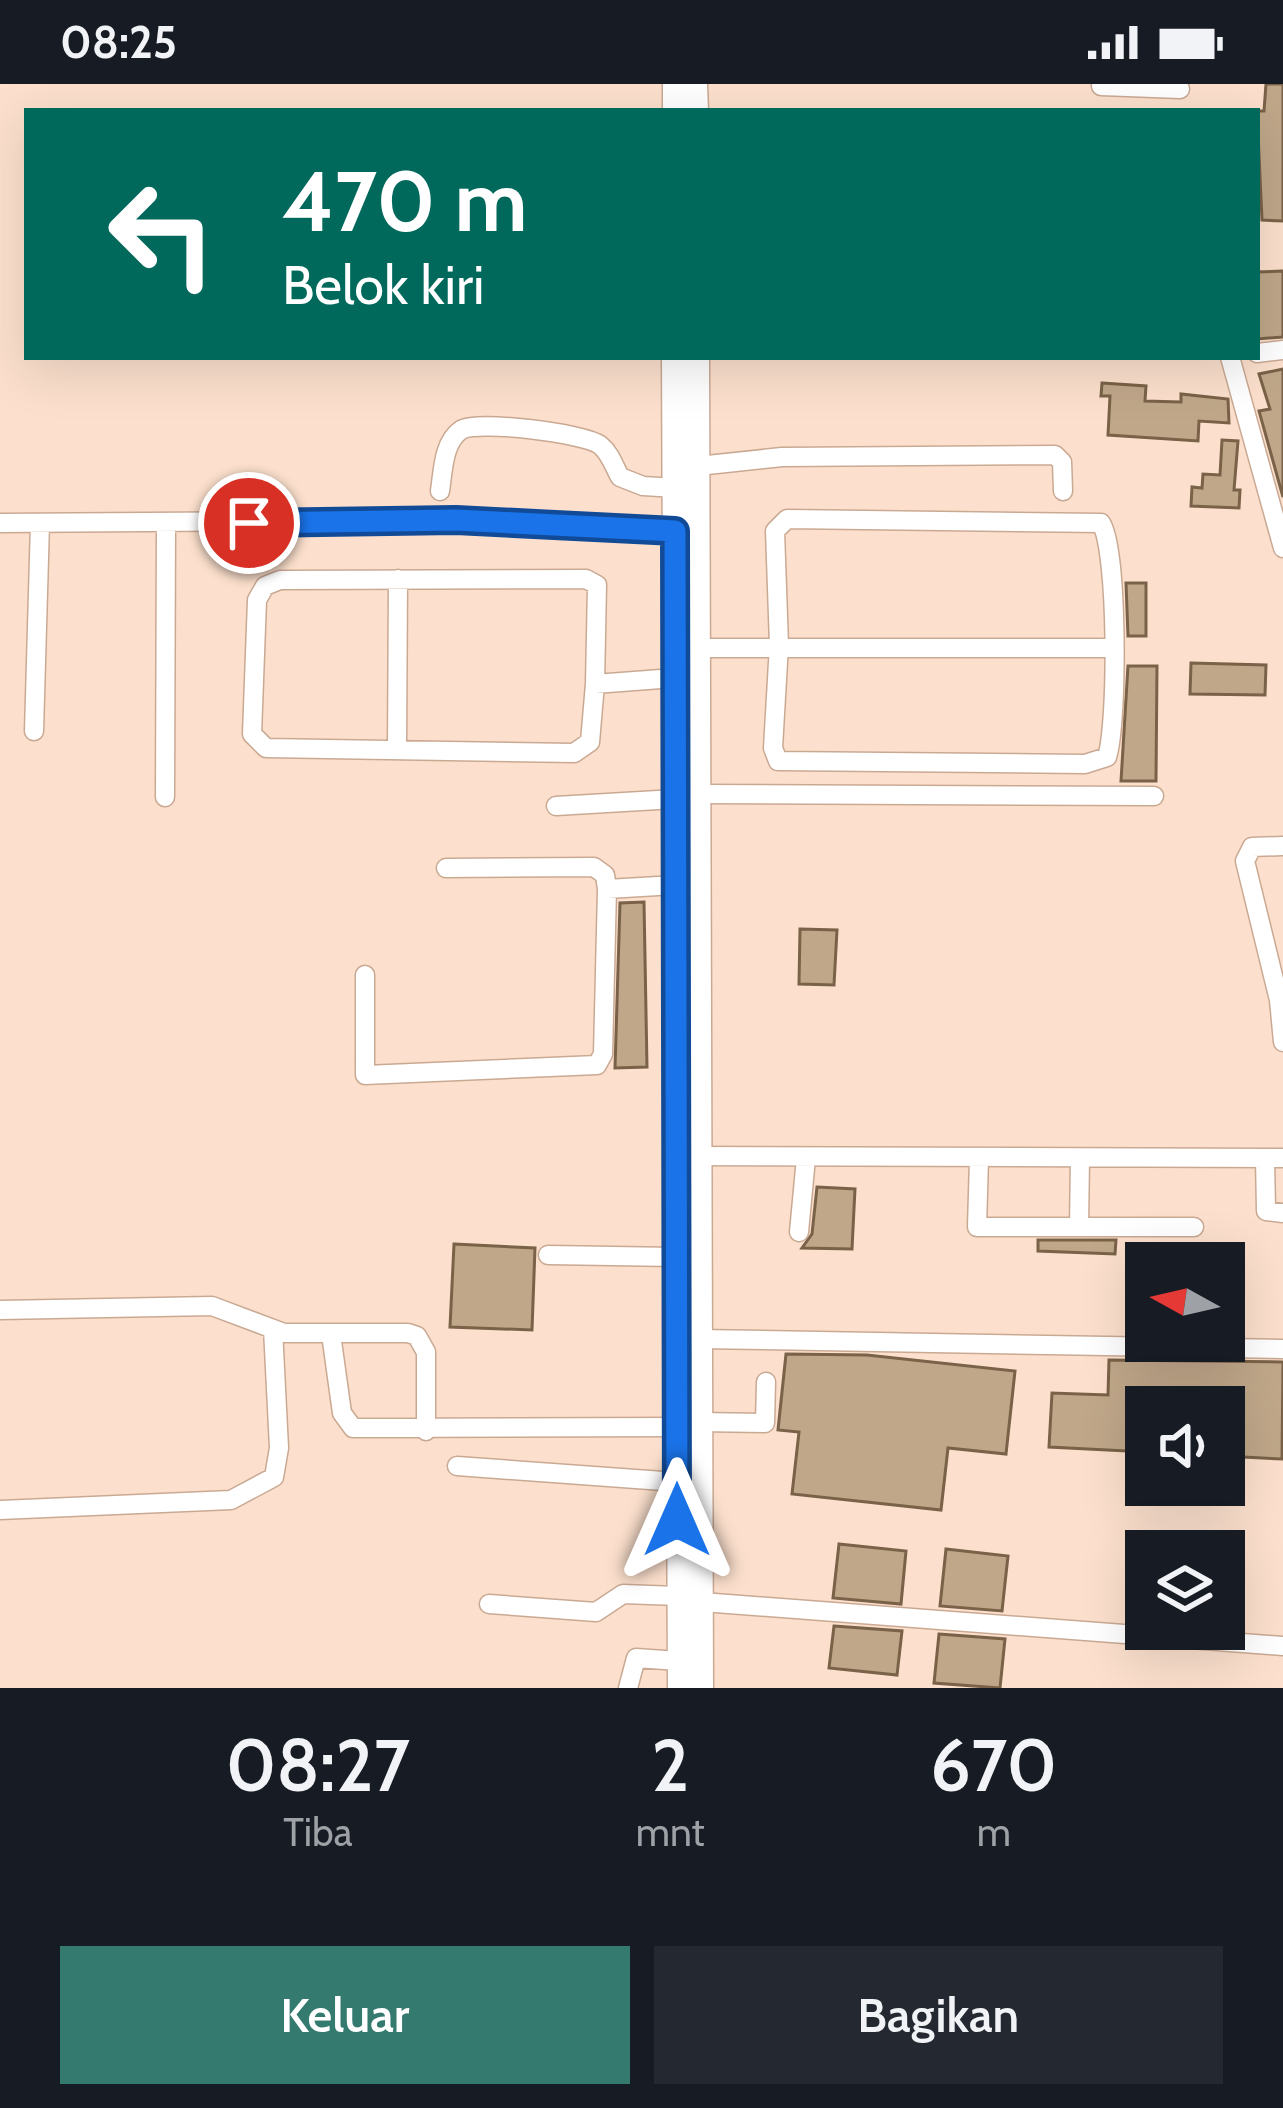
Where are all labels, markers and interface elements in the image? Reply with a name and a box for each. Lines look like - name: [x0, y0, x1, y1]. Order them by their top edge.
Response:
- text: 08:25: [60, 15, 177, 69]
- text: 470 m: [282, 150, 527, 252]
- icon: left: [84, 156, 240, 312]
- text: Belok kiri: [282, 252, 485, 318]
- pin: [198, 472, 300, 574]
- icon: arrive: [216, 490, 282, 556]
- north arrow: [1125, 1242, 1245, 1362]
- map controls: [1125, 1242, 1245, 1650]
- button: sound: [1125, 1386, 1245, 1506]
- position arrow: [614, 1457, 740, 1583]
- button: layers: [1125, 1530, 1245, 1650]
- text: 08:27: [226, 1722, 410, 1809]
- text: 2: [651, 1722, 689, 1809]
- text: 670: [930, 1722, 1057, 1809]
- text: Tiba: [283, 1808, 352, 1856]
- text: mnt: [636, 1808, 705, 1856]
- text: m: [977, 1808, 1011, 1856]
- button: Keluar: [60, 1946, 630, 2084]
- button: Bagikan: [654, 1946, 1223, 2084]

